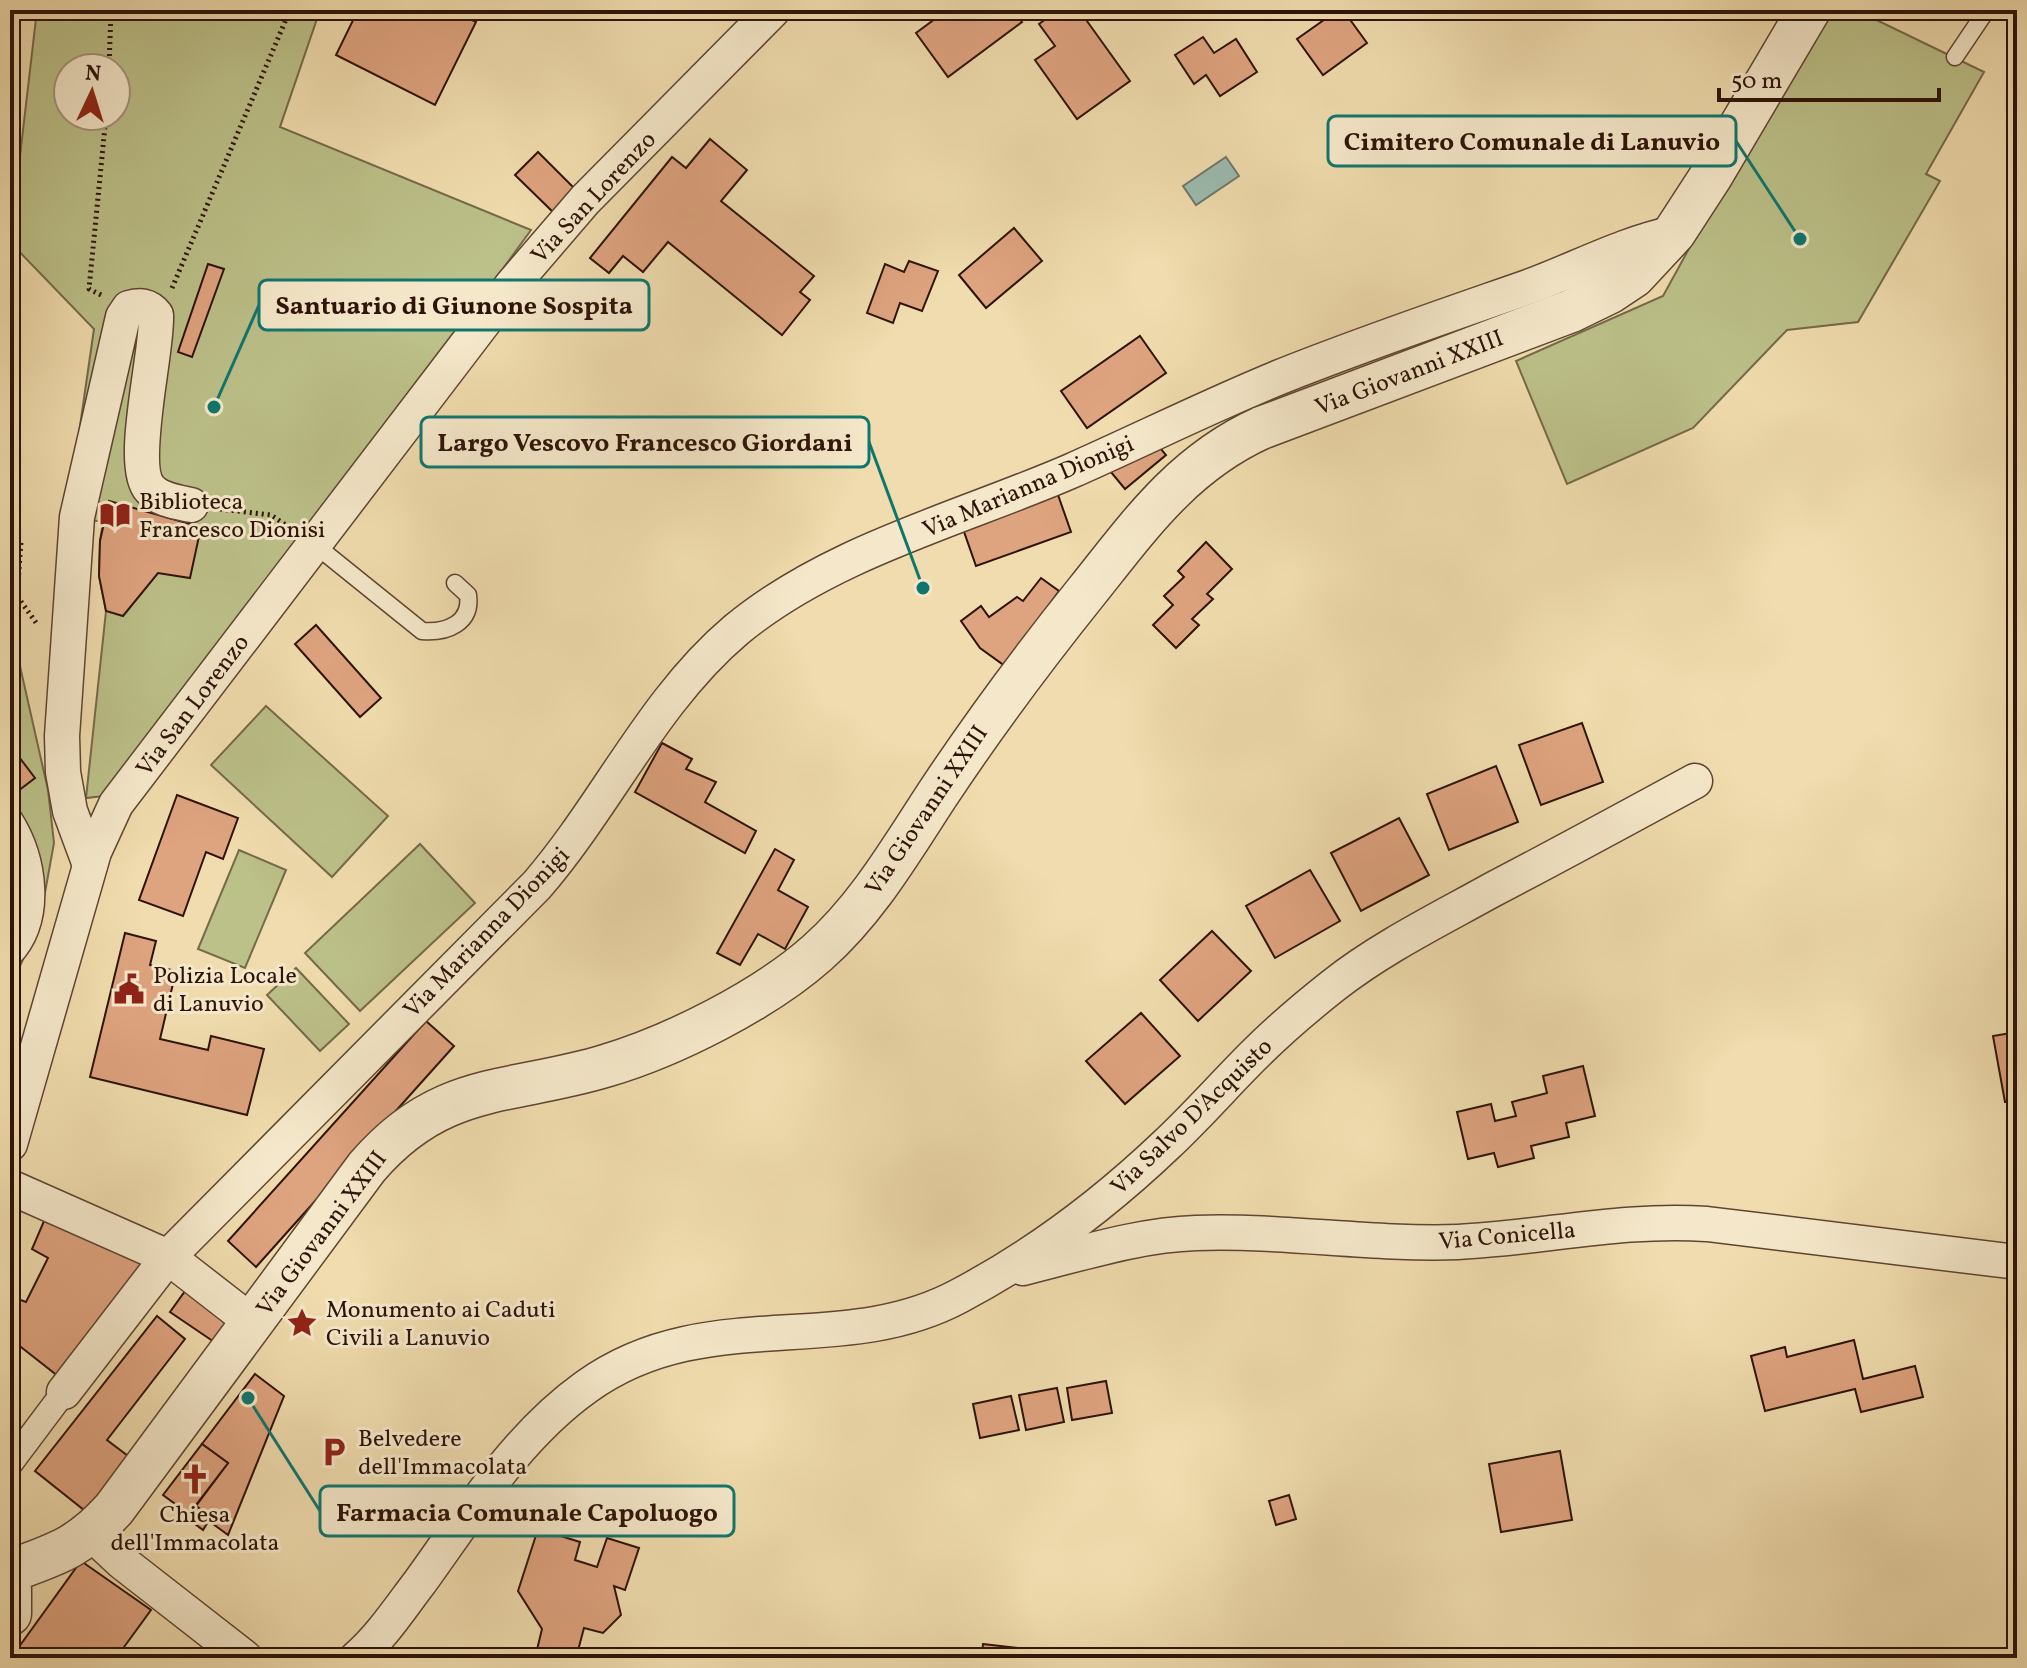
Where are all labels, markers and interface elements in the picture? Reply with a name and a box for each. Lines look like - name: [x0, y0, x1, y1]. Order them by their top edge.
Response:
- north arrow: [52, 52, 132, 132]
- scale bar: [1719, 52, 1939, 102]
- text: N: [84, 59, 102, 91]
- text: 50 m: [1731, 65, 1783, 99]
- callout: Cimitero Comunale di Lanuvio: [1328, 116, 1736, 166]
- street label: Via San Lorenzo: [524, 124, 665, 272]
- text: Cimitero Comunale di Lanuvio: [1344, 125, 1720, 161]
- callout: Santuario di Giunone Sospita: [259, 280, 649, 330]
- text: Santuario di Giunone Sospita: [275, 289, 633, 325]
- street label: Via Giovanni XXIII: [1311, 322, 1509, 425]
- callout: Largo Vescovo Francesco Giordani: [421, 417, 869, 467]
- text: Largo Vescovo Francesco Giordani: [437, 426, 853, 462]
- street label: Via Marianna Dionigi: [918, 428, 1140, 548]
- place label: Biblioteca Francesco Dionisi: [139, 486, 325, 548]
- library icon: Biblioteca Francesco Dionisi: [98, 498, 132, 532]
- street label: Via San Lorenzo: [129, 628, 258, 784]
- street label: Via Giovanni XXIII: [858, 719, 997, 903]
- street label: Via Marianna Dionigi: [396, 840, 578, 1027]
- place label: Polizia Locale di Lanuvio: [153, 960, 297, 1022]
- public building icon: Polizia Locale di Lanuvio: [112, 972, 146, 1006]
- street label: Via Salvo D'Acquisto: [1104, 1031, 1281, 1204]
- street label: Via Giovanni XXIII: [249, 1144, 396, 1324]
- street label: Via Conicella: [1437, 1214, 1577, 1260]
- place label: Monumento ai Caduti Civili a Lanuvio: [326, 1294, 556, 1356]
- place icon: Monumento ai Caduti Civili a Lanuvio: [285, 1306, 319, 1340]
- place label: Belvedere dell'Immacolata: [358, 1423, 527, 1485]
- parking icon: Belvedere dell'Immacolata: [317, 1435, 351, 1469]
- church icon: Chiesa dell'Immacolata: [178, 1462, 212, 1496]
- callout: Farmacia Comunale Capoluogo: [320, 1486, 734, 1536]
- text: Farmacia Comunale Capoluogo: [336, 1496, 718, 1532]
- place label: Chiesa dell'Immacolata: [110, 1499, 280, 1561]

